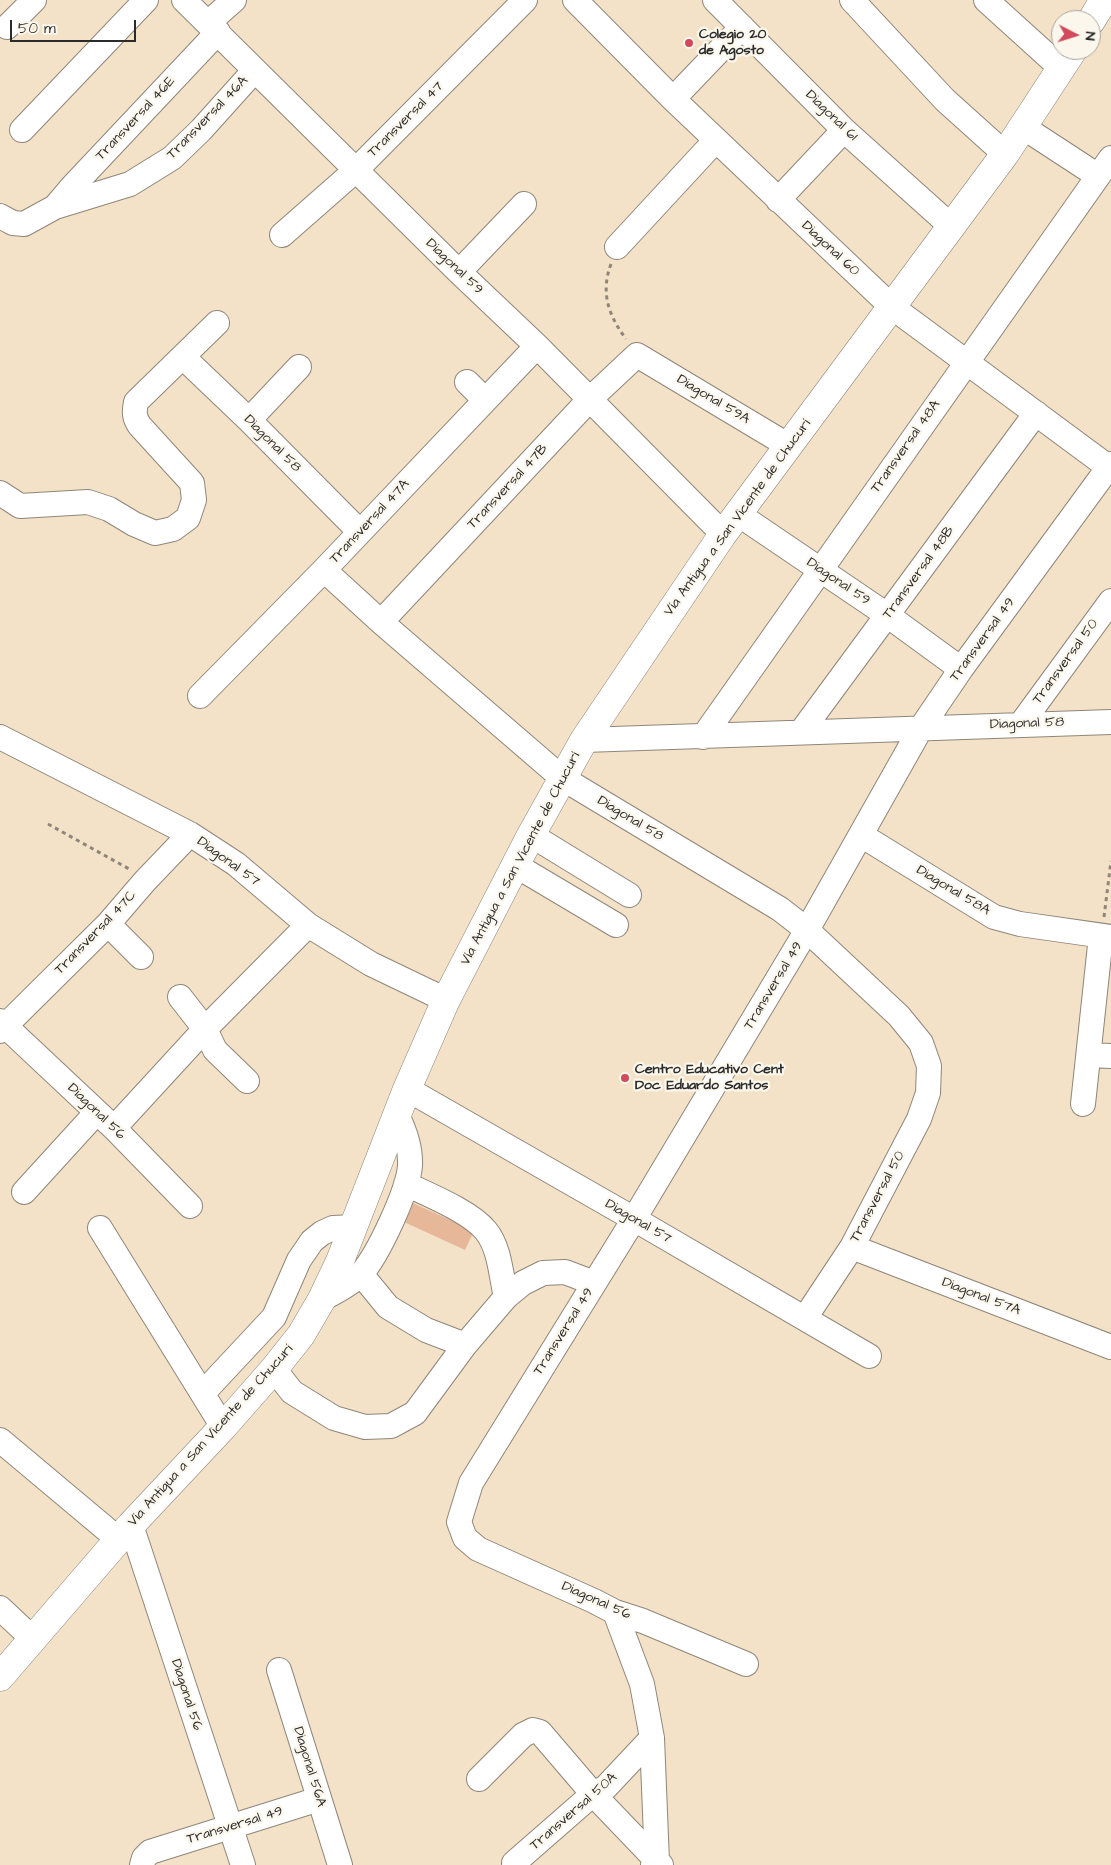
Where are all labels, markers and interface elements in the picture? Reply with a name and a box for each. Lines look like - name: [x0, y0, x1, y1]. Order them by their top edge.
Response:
- scale bar: [12, 10, 139, 42]
- north arrow: [1051, 10, 1101, 60]
- text: 50 m: [18, 18, 56, 39]
- place label: Colegio 20 de Agosto: [699, 27, 766, 59]
- text: N: [1080, 31, 1100, 41]
- marker: Colegio 20 de Agosto: [683, 37, 695, 49]
- street label: Transversal 46A: [164, 73, 252, 163]
- street label: Transversal 46E: [93, 74, 179, 164]
- street label: Transversal 47: [365, 79, 447, 161]
- street label: Diagonal 61: [801, 87, 861, 145]
- street label: Diagonal 60: [798, 218, 862, 280]
- street label: Diagonal 59: [422, 236, 486, 298]
- street label: Diagonal 59A: [673, 372, 753, 428]
- street label: Transversal 48A: [868, 397, 944, 497]
- street label: Diagonal 58: [240, 412, 304, 476]
- street label: Vía Antigua a San Vicente de Chucurí: [661, 416, 815, 620]
- street label: Transversal 47B: [464, 441, 552, 533]
- street label: Transversal 47A: [327, 476, 413, 568]
- street label: Transversal 48B: [880, 523, 958, 623]
- street label: Diagonal 59: [803, 555, 873, 609]
- street label: Transversal 49: [947, 595, 1019, 685]
- street label: Transversal 50: [1030, 616, 1102, 708]
- street label: Diagonal 58: [990, 714, 1064, 734]
- street label: Vía Antigua a San Vicente de Chucurí: [457, 749, 585, 969]
- street label: Diagonal 58: [594, 793, 666, 845]
- street label: Diagonal 57: [193, 833, 263, 891]
- street label: Diagonal 58A: [913, 862, 993, 920]
- street label: Transversal 47C: [52, 888, 140, 978]
- street label: Transversal 49: [741, 939, 807, 1033]
- place label: Centro Educativo Cent Doc Eduardo Santos: [635, 1062, 784, 1094]
- marker: Centro Educativo Cent Doc Eduardo Santos: [619, 1072, 631, 1084]
- street label: Diagonal 56: [64, 1080, 128, 1144]
- street label: Transversal 50: [847, 1149, 909, 1245]
- street label: Diagonal 57: [602, 1196, 674, 1248]
- street label: Diagonal 57A: [939, 1274, 1023, 1320]
- street label: Transversal 49: [530, 1285, 598, 1379]
- street label: Vía Antigua a San Vicente de Chucurí: [125, 1342, 297, 1530]
- street label: Diagonal 56: [559, 1578, 633, 1624]
- street label: Diagonal 56: [167, 1657, 205, 1733]
- street label: Diagonal 56A: [289, 1725, 329, 1809]
- street label: Transversal 50A: [527, 1770, 621, 1854]
- street label: Transversal 49: [185, 1803, 285, 1849]

